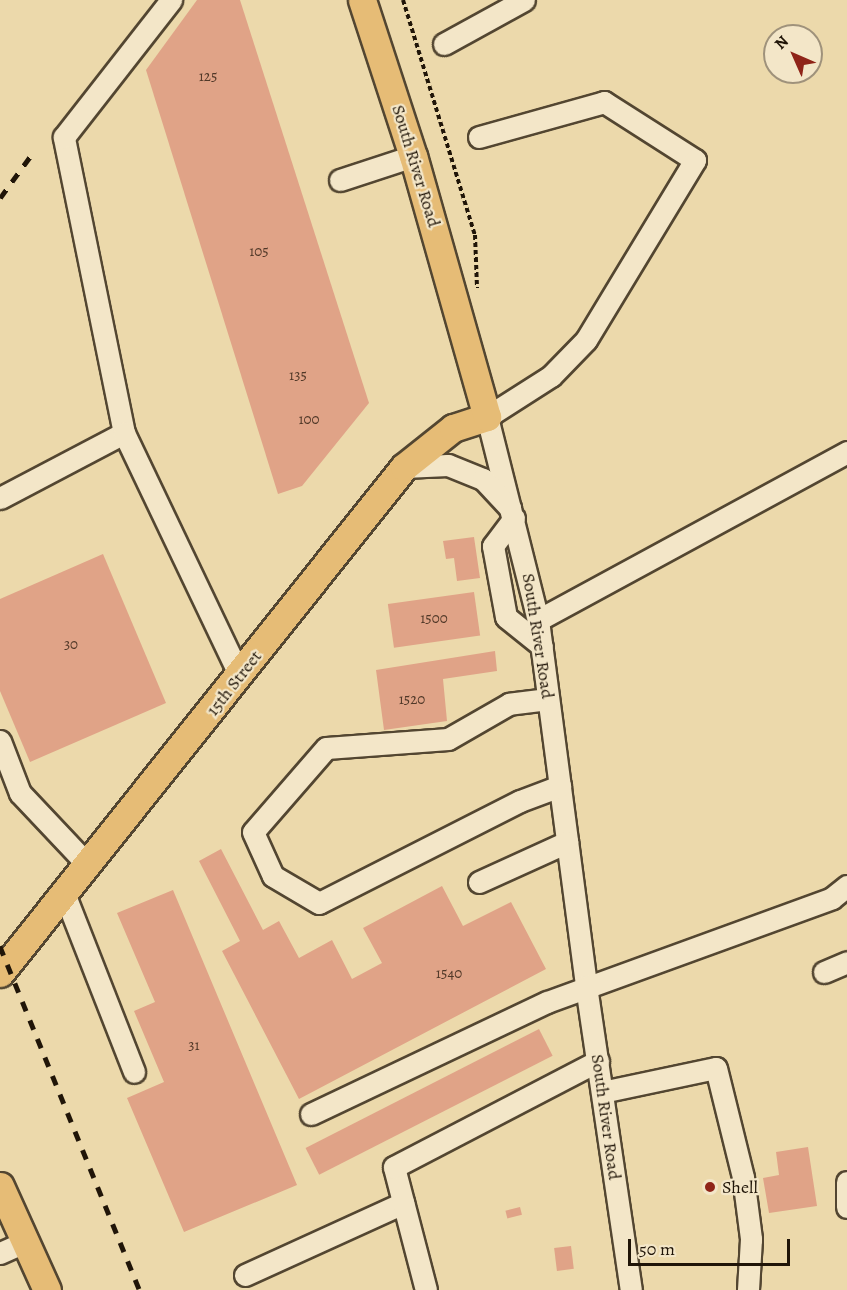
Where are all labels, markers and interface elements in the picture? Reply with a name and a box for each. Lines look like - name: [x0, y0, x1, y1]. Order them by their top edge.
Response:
- north arrow: [763, 24, 823, 84]
- text: N: [770, 31, 794, 55]
- house number: 125: [199, 68, 217, 86]
- street label: South River Road: [387, 102, 445, 230]
- house number: 105: [249, 243, 269, 261]
- house number: 135: [289, 367, 307, 385]
- house number: 100: [298, 411, 320, 429]
- street label: South River Road: [517, 572, 559, 700]
- house number: 1500: [420, 610, 448, 628]
- house number: 30: [64, 636, 78, 654]
- street label: 15th Street: [202, 646, 266, 720]
- house number: 1520: [399, 691, 425, 709]
- house number: 1540: [436, 965, 462, 983]
- house number: 31: [188, 1037, 200, 1055]
- street label: South River Road: [586, 1053, 626, 1181]
- place label: Shell: [722, 1176, 758, 1198]
- marker: Shell: [703, 1180, 717, 1194]
- scale bar: [631, 1227, 793, 1265]
- text: 50 m: [639, 1237, 675, 1261]

